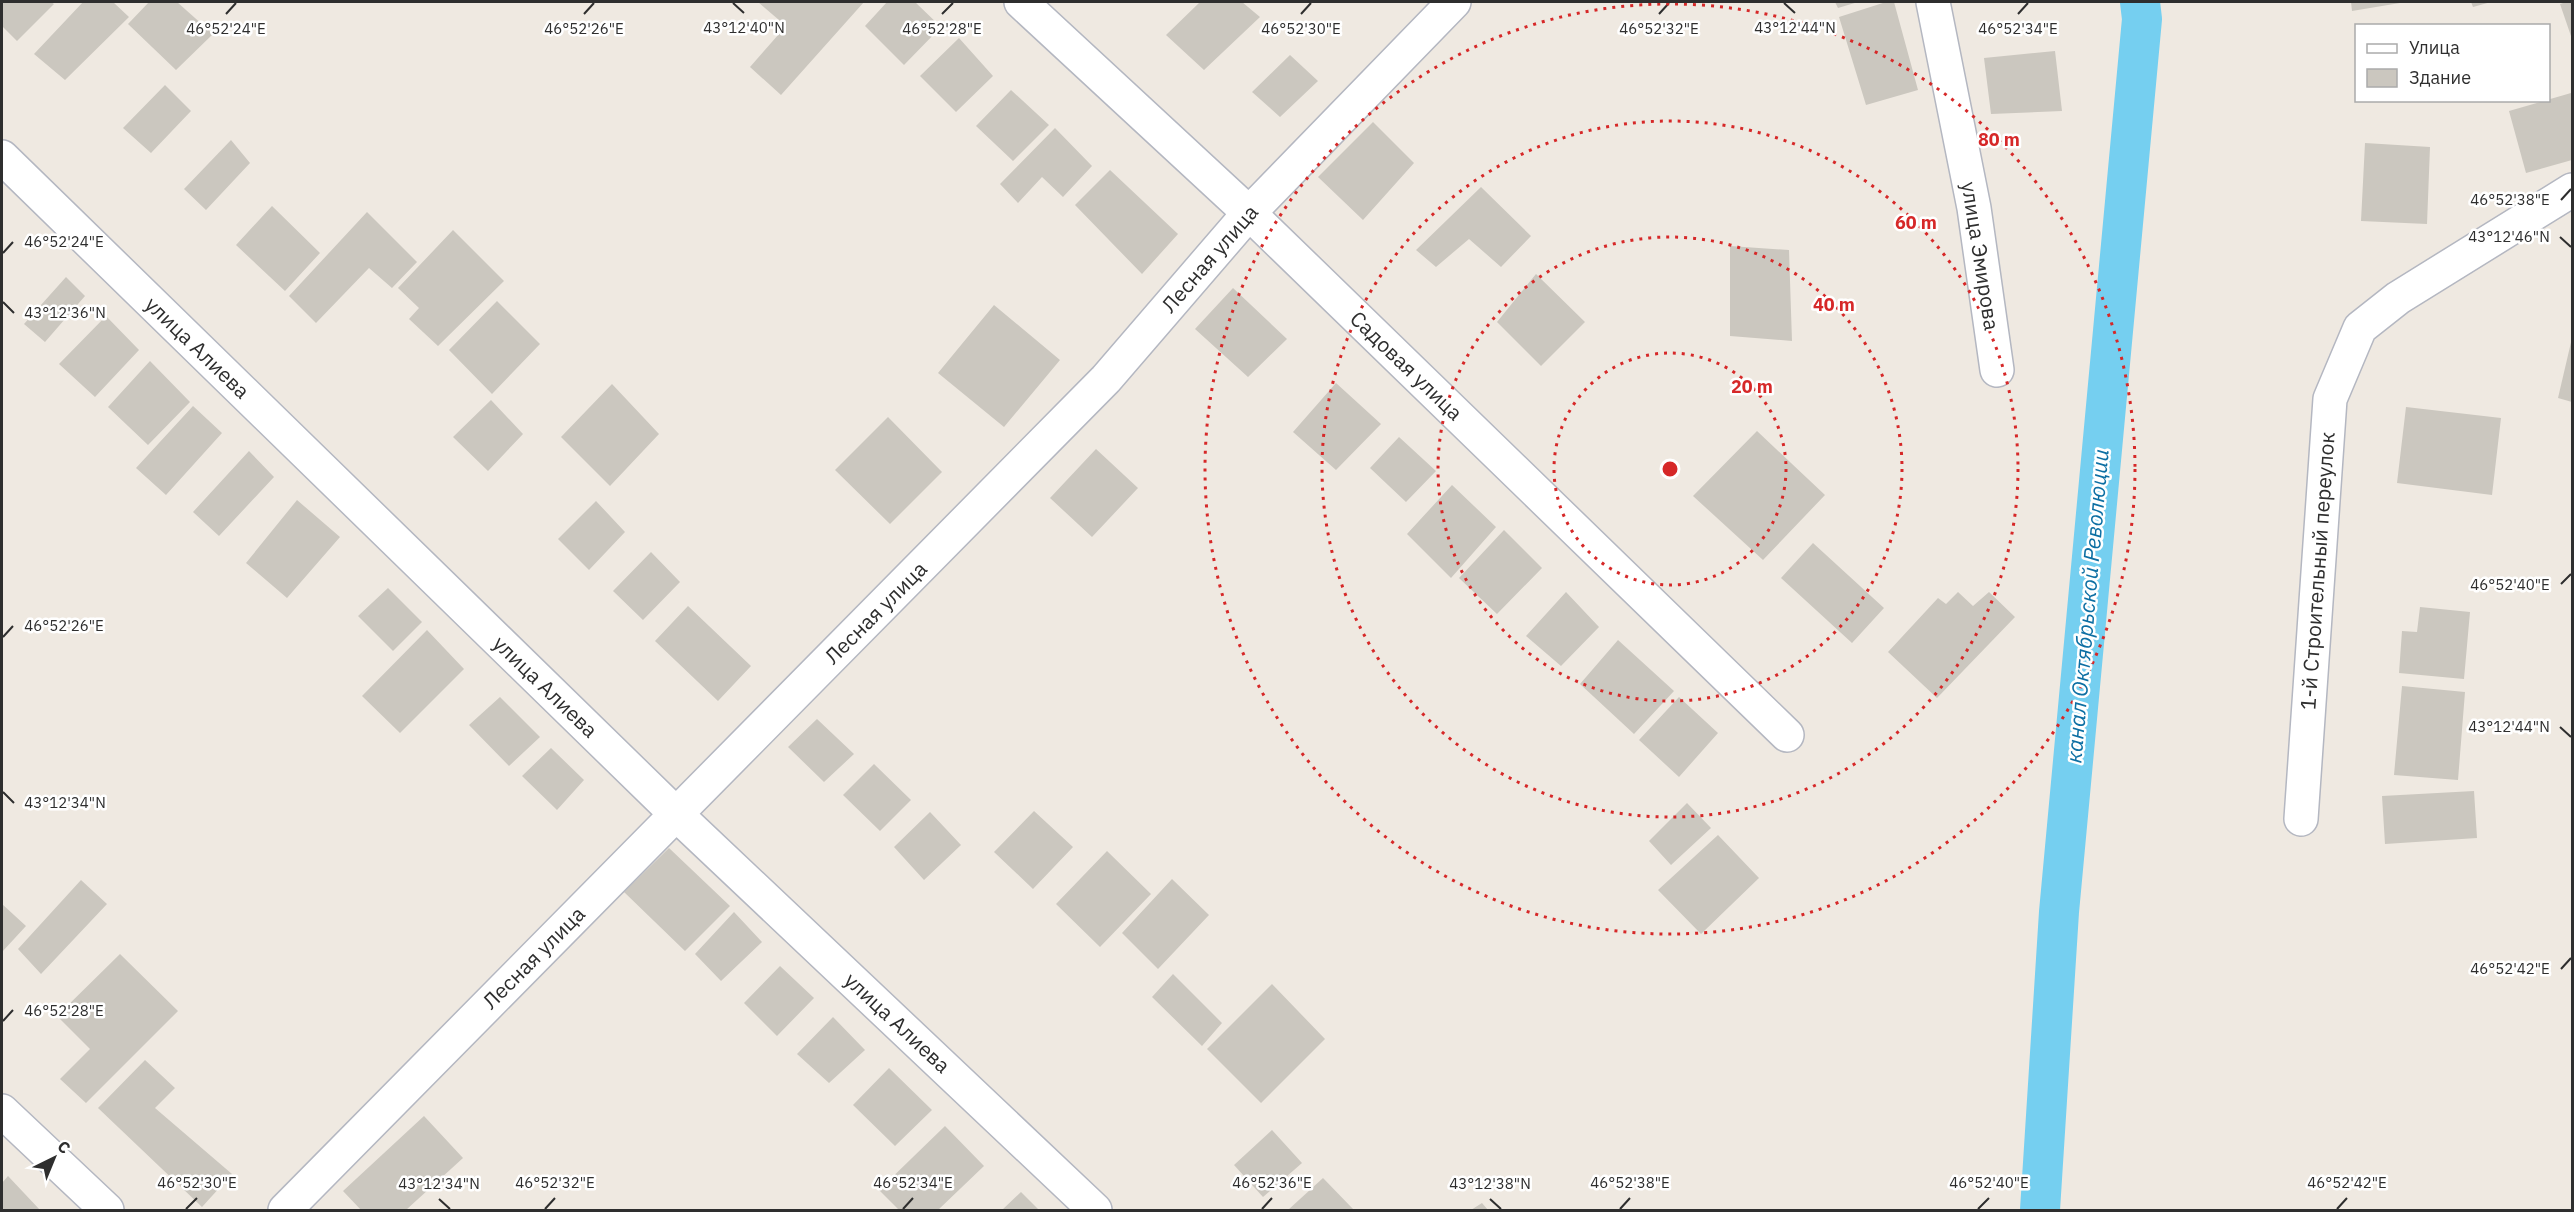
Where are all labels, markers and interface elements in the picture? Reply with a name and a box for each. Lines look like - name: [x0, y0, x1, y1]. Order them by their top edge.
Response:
- text: 43°12'40"N: [703, 18, 785, 37]
- text: 43°12'44"N: [1754, 18, 1836, 37]
- text: 46°52'24"E: [186, 19, 266, 38]
- text: 46°52'26"E: [544, 19, 624, 38]
- text: 46°52'28"E: [902, 19, 982, 38]
- text: 46°52'30"E: [1261, 19, 1341, 38]
- text: 46°52'32"E: [1619, 19, 1699, 38]
- text: 46°52'34"E: [1978, 19, 2058, 38]
- legend: [2355, 24, 2550, 102]
- text: Улица: [2409, 36, 2460, 59]
- text: Здание: [2409, 66, 2471, 89]
- text: 80 m: [1978, 128, 2020, 151]
- street label: улица Эмирова: [1955, 180, 2007, 332]
- text: 46°52'38"E: [2470, 190, 2550, 209]
- street label: Лесная улица: [1155, 198, 1264, 318]
- text: 60 m: [1895, 211, 1937, 234]
- text: 43°12'46"N: [2468, 227, 2550, 246]
- text: 46°52'24"E: [24, 232, 104, 251]
- street label: улица Алиева: [139, 290, 256, 404]
- text: 40 m: [1813, 293, 1855, 316]
- text: 43°12'36"N: [24, 303, 106, 322]
- street label: Садовая улица: [1344, 304, 1469, 426]
- text: 20 m: [1731, 375, 1773, 398]
- street label: 1-й Строительный переулок: [2293, 431, 2341, 711]
- water label: канал Октябрьской Революции: [2058, 448, 2115, 764]
- centre of rings: [1660, 459, 1680, 479]
- street label: Лесная улица: [818, 555, 933, 670]
- text: 46°52'40"E: [2470, 575, 2550, 594]
- text: 46°52'26"E: [24, 616, 104, 635]
- street label: улица Алиева: [487, 629, 604, 743]
- text: 43°12'44"N: [2468, 717, 2550, 736]
- text: 43°12'34"N: [24, 793, 106, 812]
- street label: Лесная улица: [476, 900, 591, 1015]
- text: 46°52'42"E: [2470, 959, 2550, 978]
- street label: улица Алиева: [839, 966, 957, 1079]
- text: 46°52'28"E: [24, 1001, 104, 1020]
- north arrow: [24, 1128, 84, 1188]
- text: С: [54, 1136, 75, 1158]
- text: 46°52'30"E: [157, 1173, 237, 1192]
- text: 46°52'32"E: [515, 1173, 595, 1192]
- text: 46°52'34"E: [873, 1173, 953, 1192]
- text: 46°52'36"E: [1232, 1173, 1312, 1192]
- text: 46°52'38"E: [1590, 1173, 1670, 1192]
- text: 46°52'40"E: [1949, 1173, 2029, 1192]
- text: 46°52'42"E: [2307, 1173, 2387, 1192]
- text: 43°12'34"N: [398, 1174, 480, 1193]
- text: 43°12'38"N: [1449, 1174, 1531, 1193]

